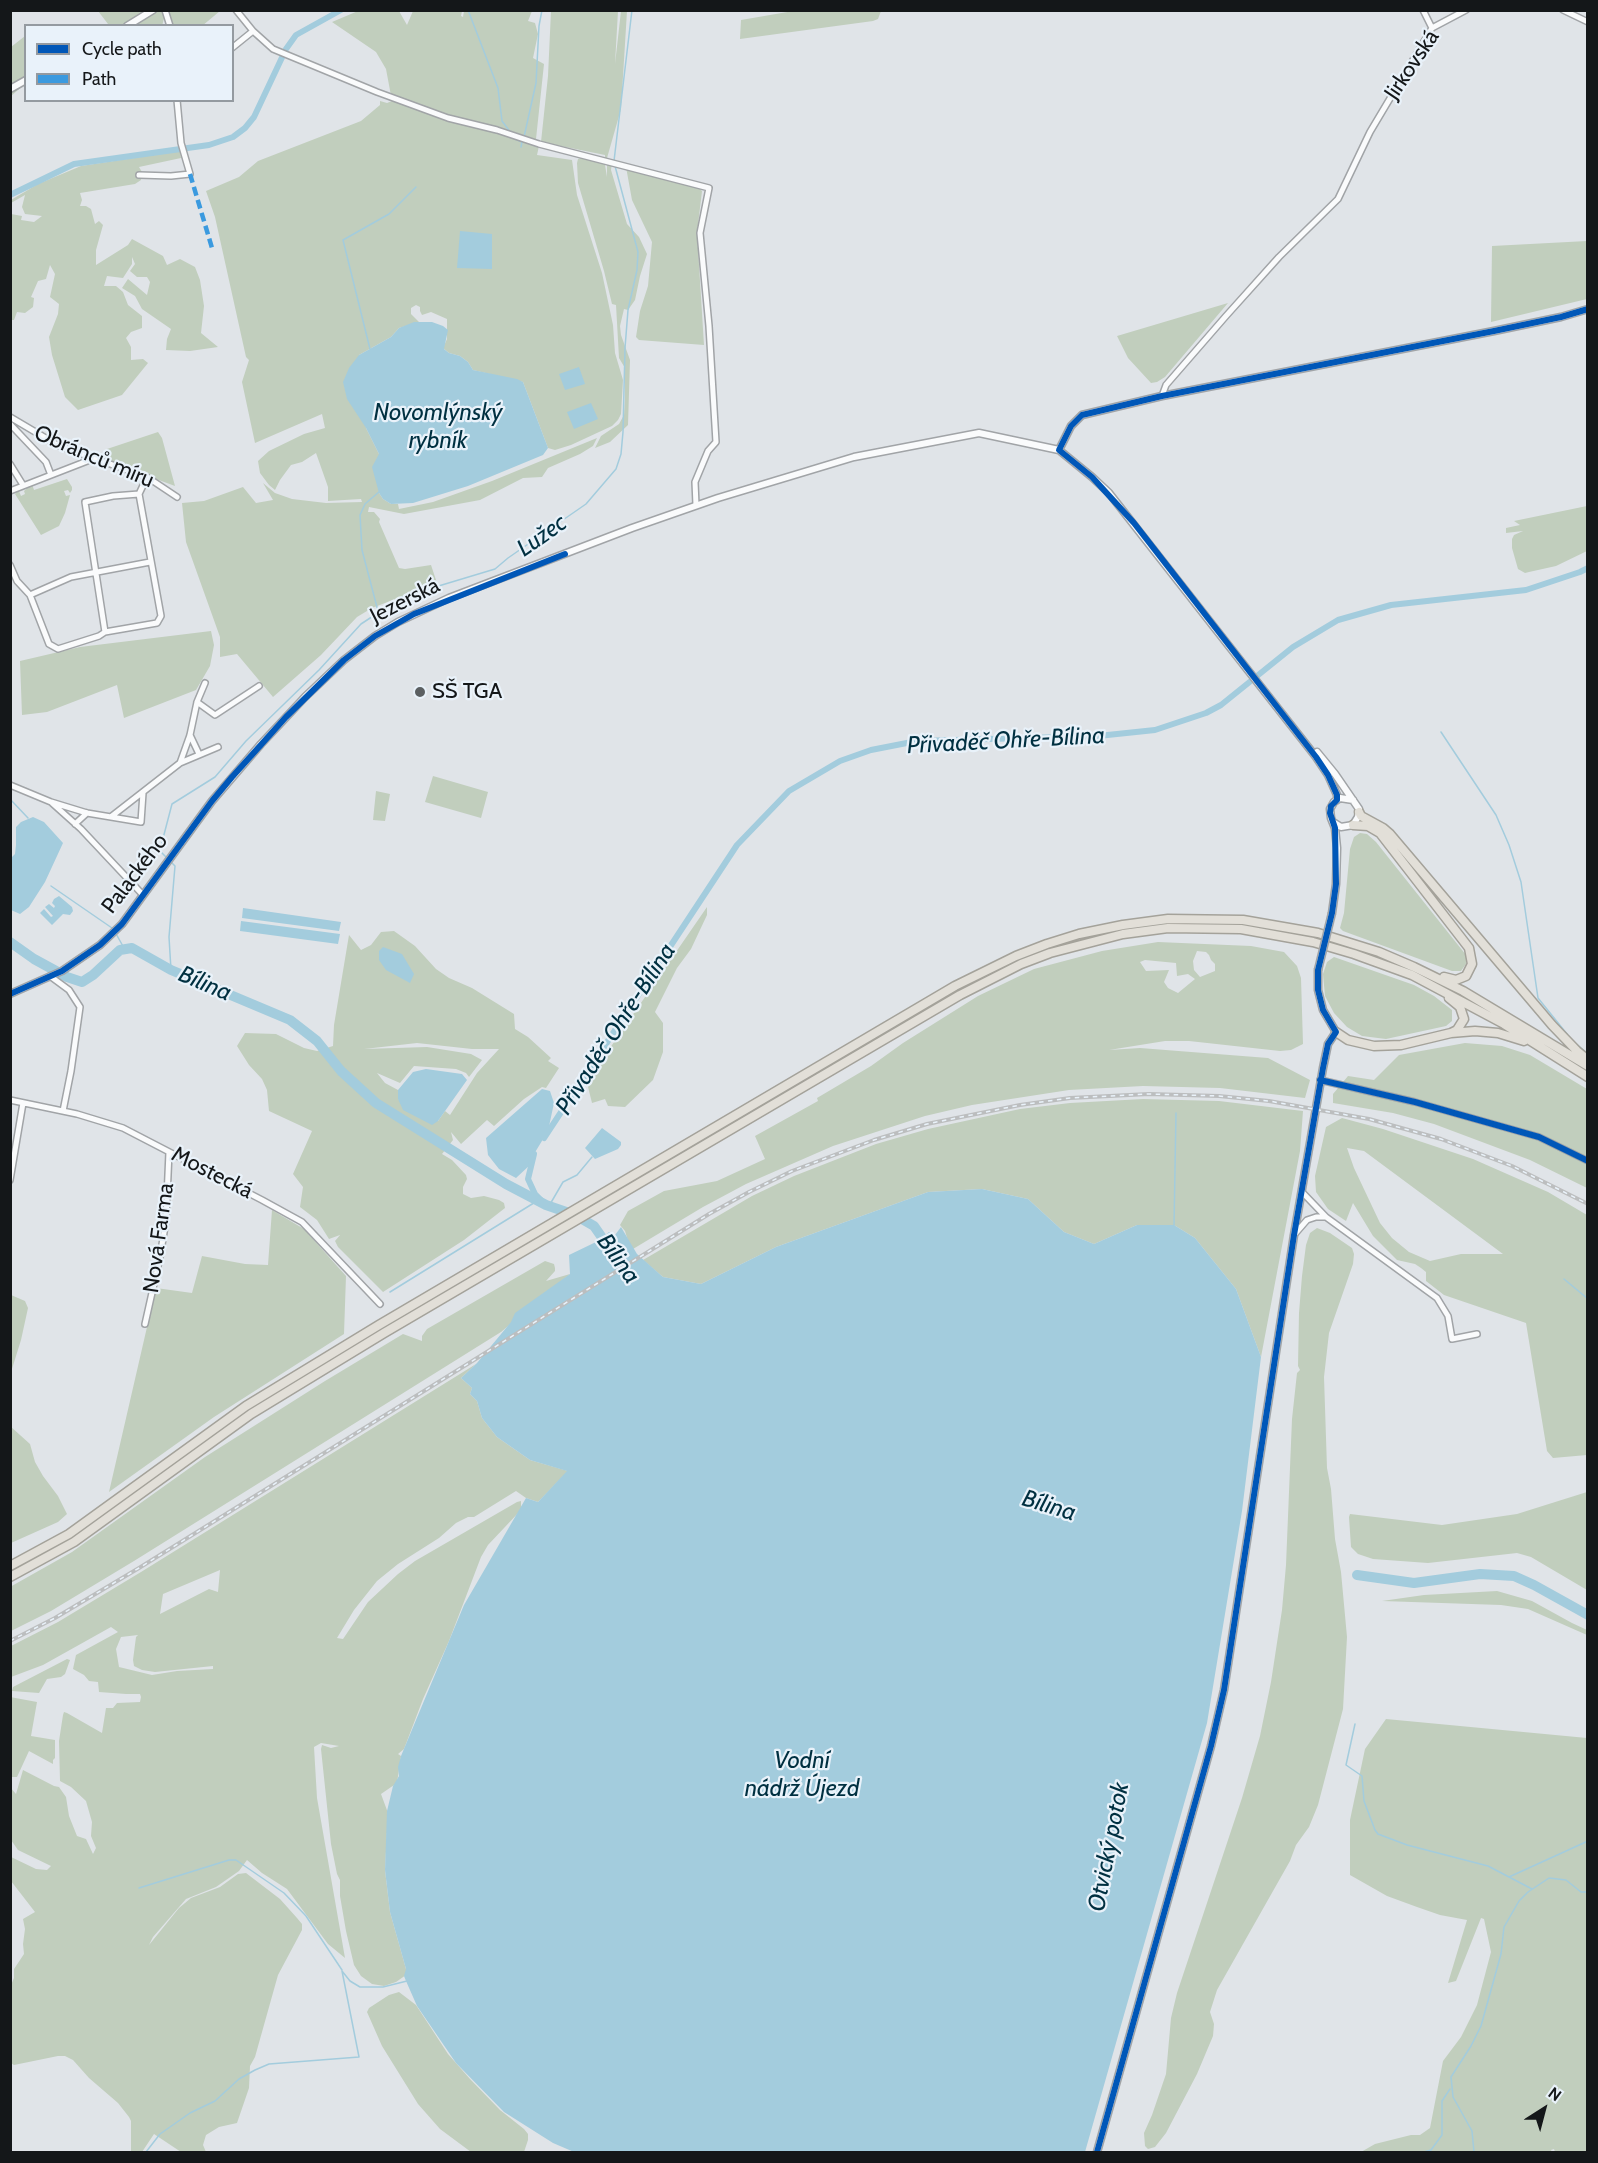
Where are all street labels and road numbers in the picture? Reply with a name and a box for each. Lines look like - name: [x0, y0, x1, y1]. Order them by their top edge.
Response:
- street label: Jirkovská: [1379, 25, 1445, 105]
- street label: Obránců míru: [30, 420, 158, 494]
- street label: Jezerská: [366, 572, 444, 630]
- street label: Palackého: [96, 829, 174, 919]
- street label: Mostecká: [167, 1141, 257, 1205]
- street label: Nová Farma: [138, 1181, 180, 1295]

